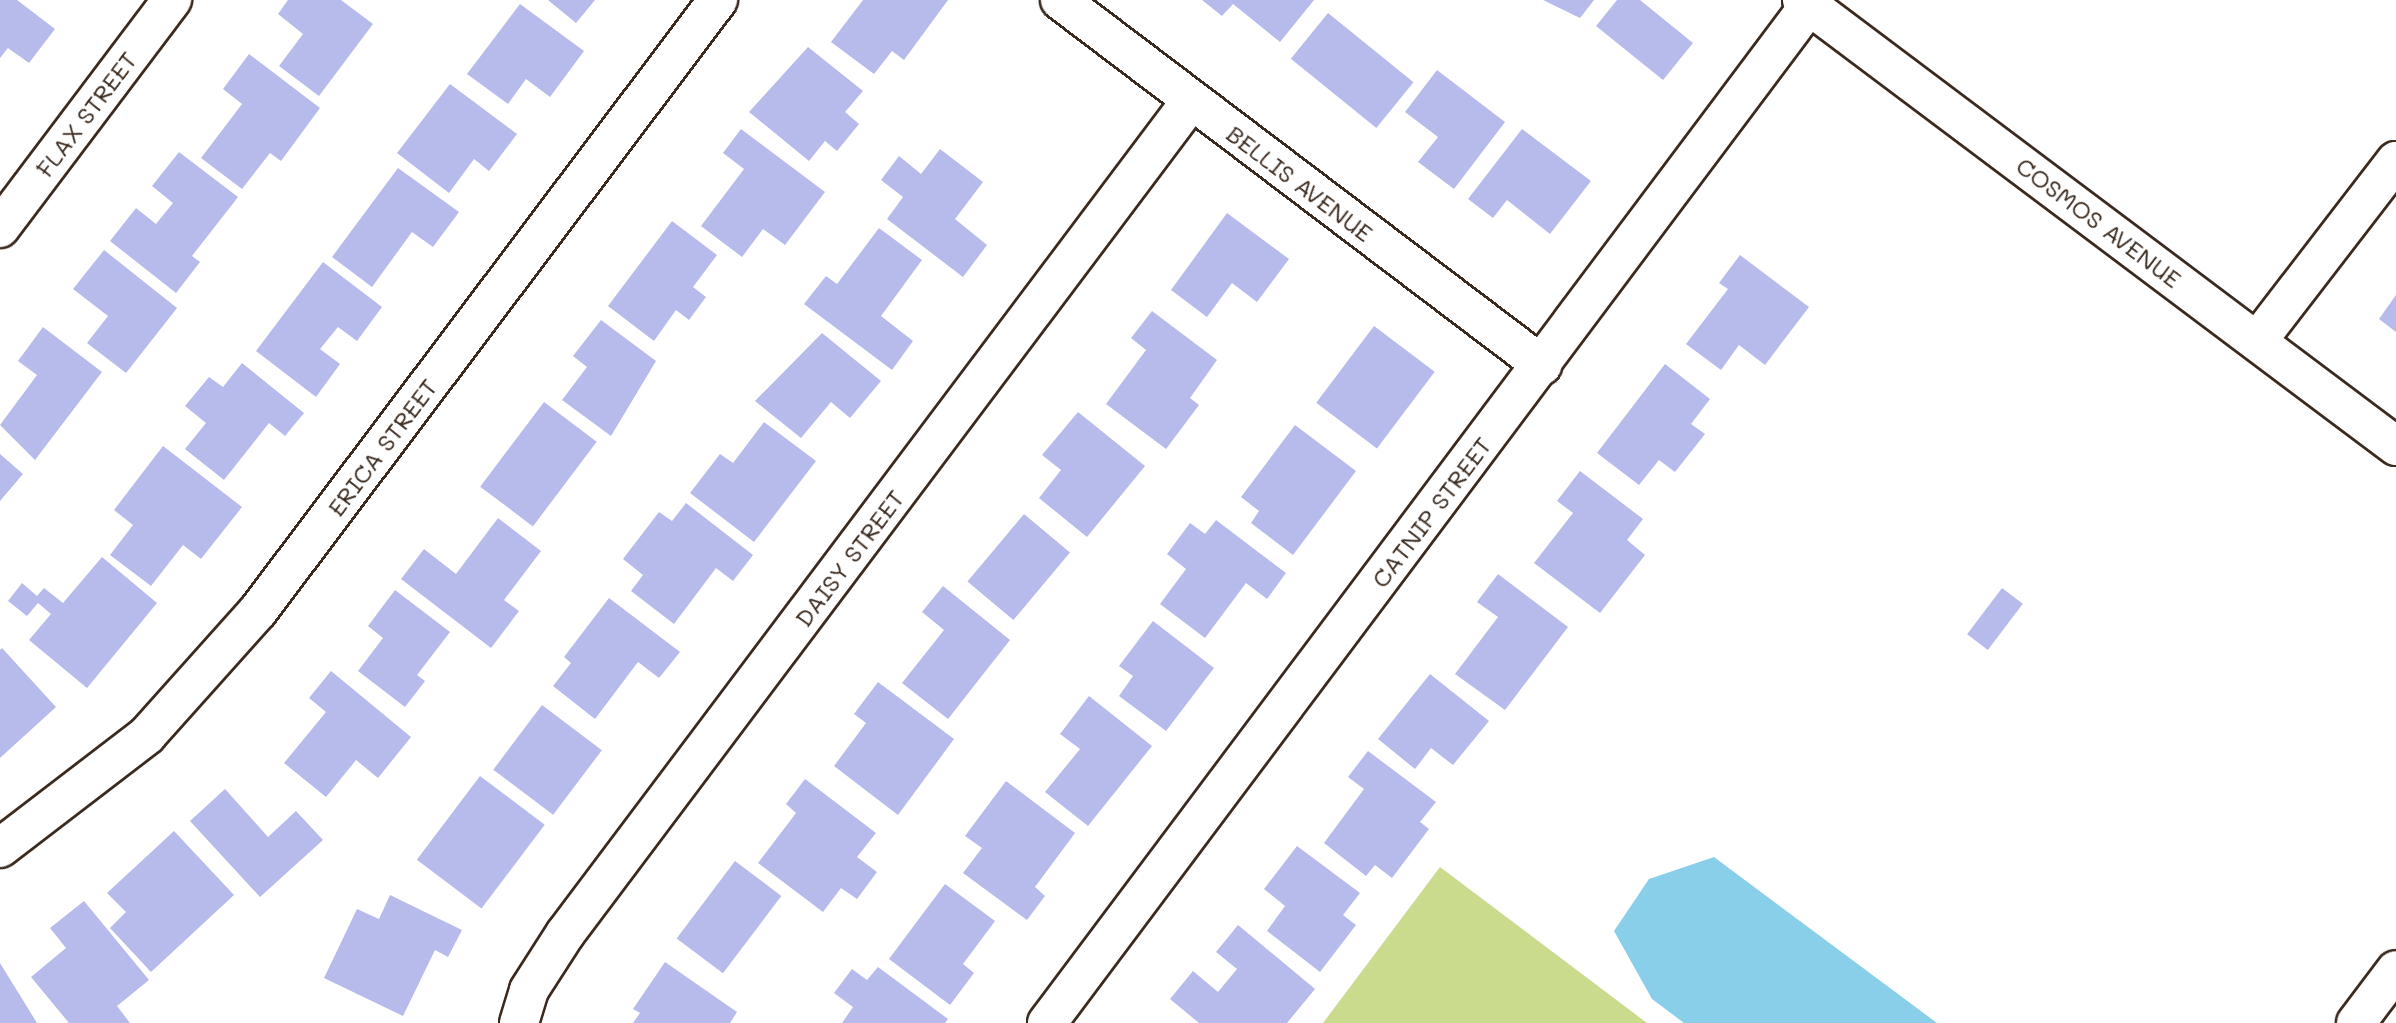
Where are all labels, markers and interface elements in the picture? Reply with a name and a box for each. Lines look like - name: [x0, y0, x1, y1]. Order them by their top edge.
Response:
- street label: FLAX STREET: [30, 46, 142, 182]
- street label: BELLIS AVENUE: [1221, 119, 1379, 247]
- street label: COSMOS AVENUE: [2011, 151, 2187, 293]
- street label: ERICA STREET: [321, 373, 443, 521]
- street label: CATNIP STREET: [1365, 431, 1497, 593]
- street label: DAISY STREET: [788, 484, 910, 632]

